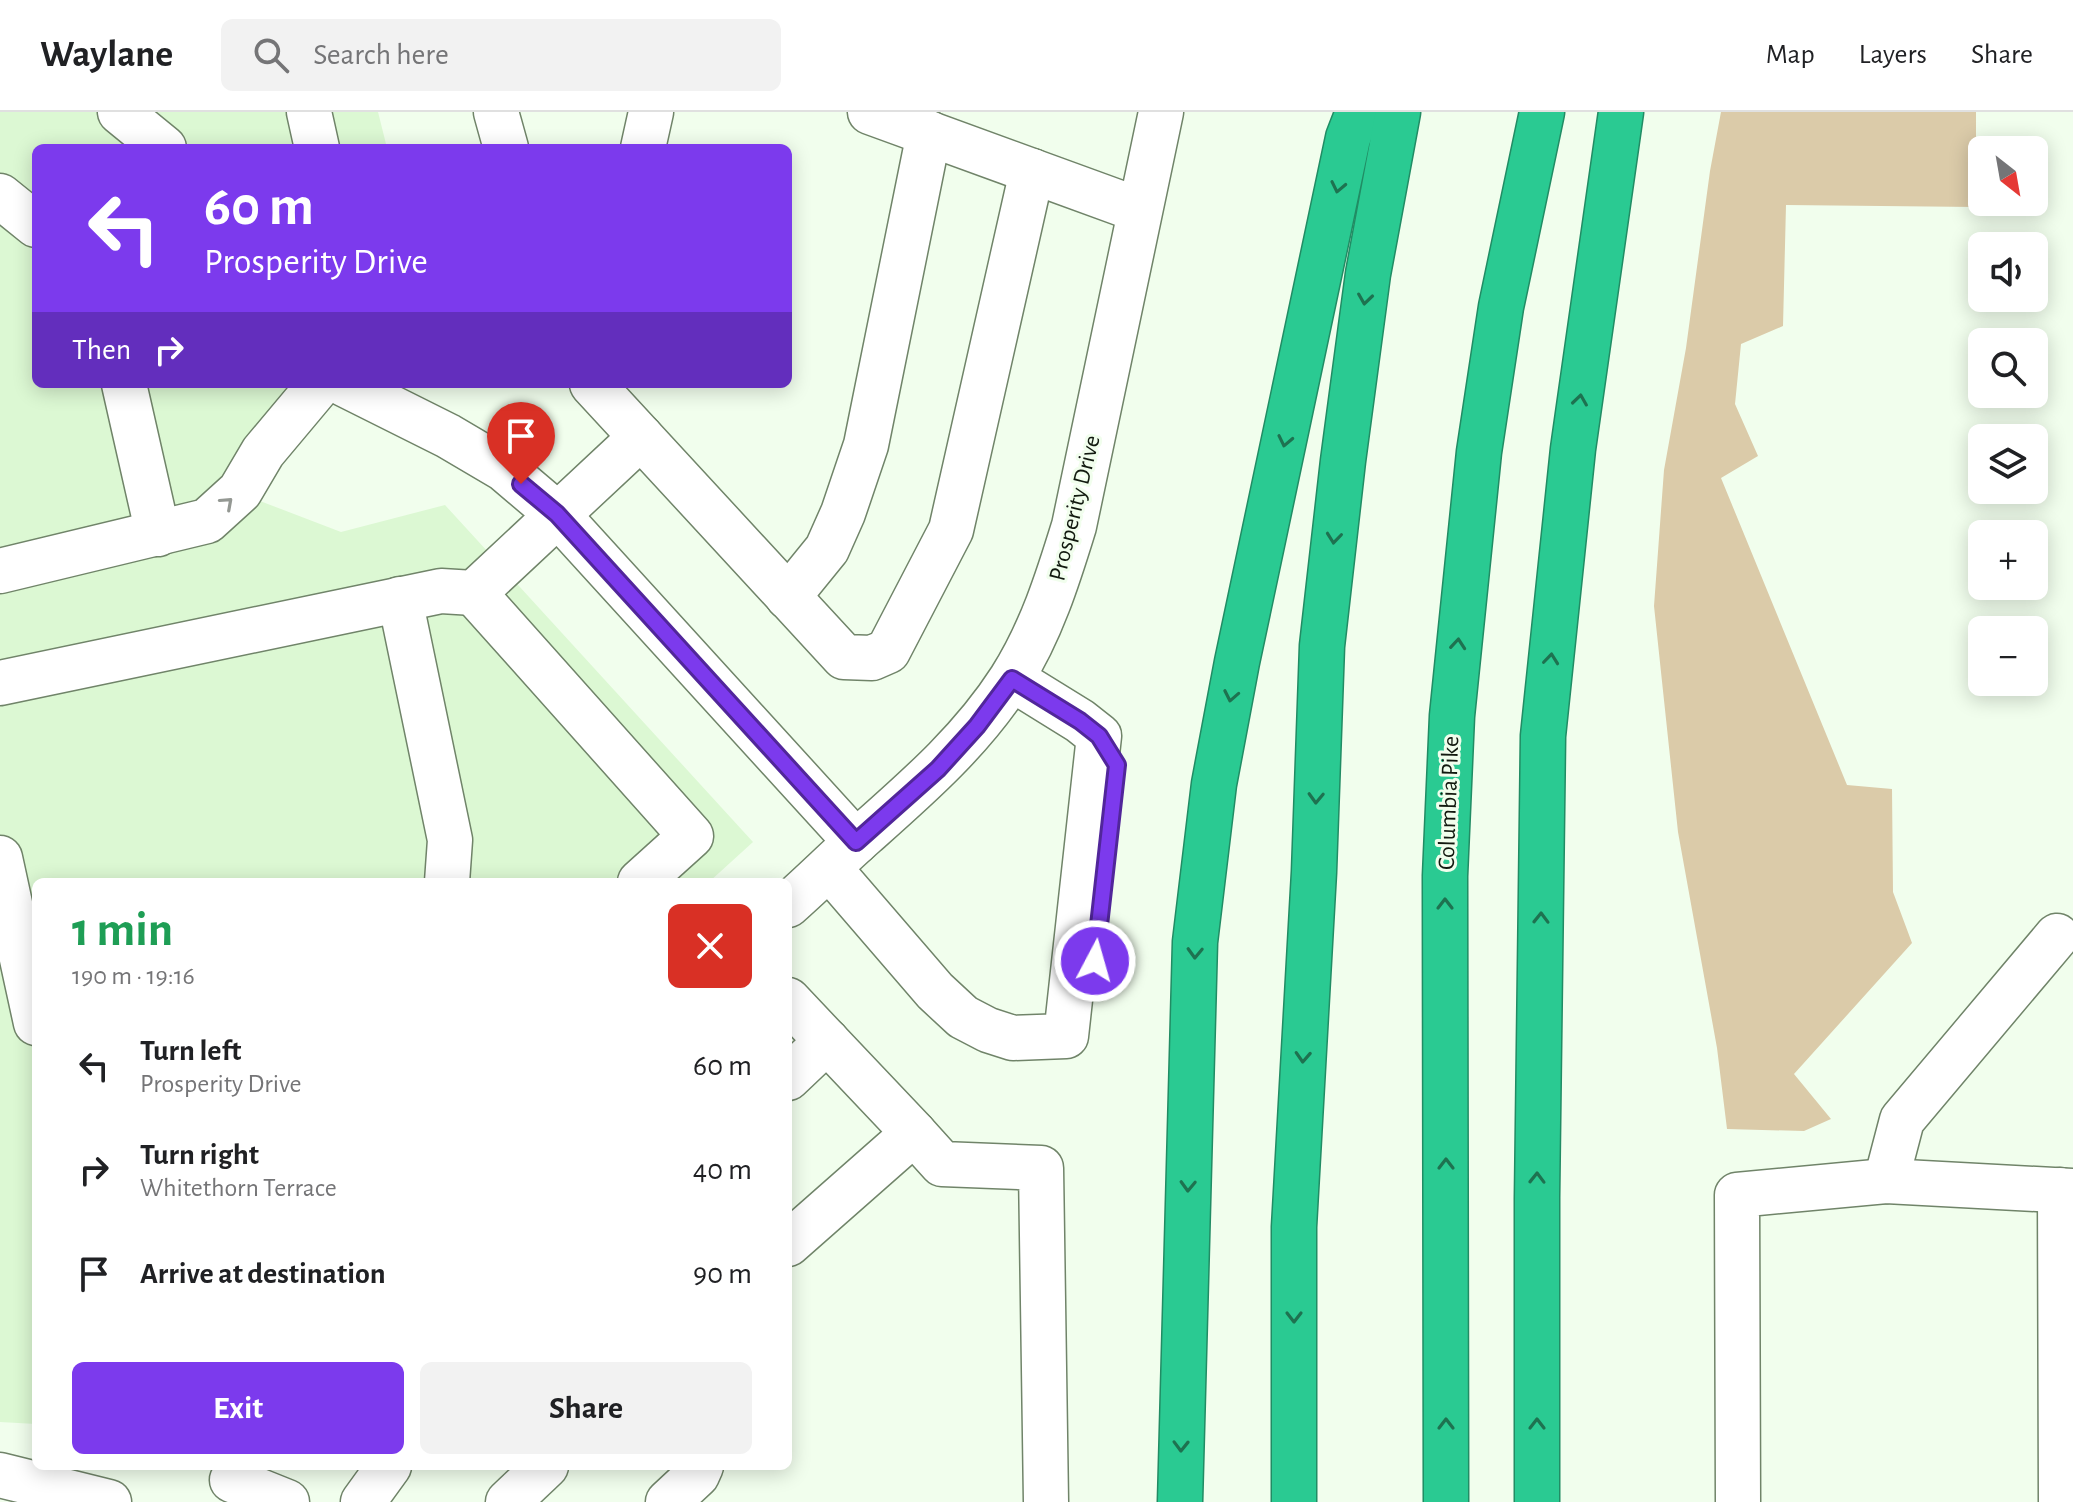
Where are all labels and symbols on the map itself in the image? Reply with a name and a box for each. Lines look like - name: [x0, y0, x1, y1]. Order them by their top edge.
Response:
- north arrow: [1968, 136, 2048, 216]
- one-way arrow: [1330, 180, 1347, 193]
- one-way arrow: [1356, 293, 1373, 306]
- one-way arrow: [1571, 393, 1588, 407]
- pin: [487, 402, 555, 484]
- street label: Prosperity Drive: [1045, 433, 1105, 584]
- one-way arrow: [1277, 434, 1294, 448]
- one-way arrow: [218, 497, 232, 512]
- one-way arrow: [1326, 532, 1343, 545]
- one-way arrow: [1449, 637, 1466, 650]
- one-way arrow: [1543, 652, 1560, 665]
- one-way arrow: [1223, 689, 1240, 702]
- street label: Columbia Pike: [1435, 736, 1463, 870]
- one-way arrow: [1308, 792, 1325, 805]
- one-way arrow: [1436, 897, 1454, 910]
- one-way arrow: [1532, 911, 1550, 924]
- position arrow: [1053, 919, 1137, 1003]
- one-way arrow: [1186, 947, 1203, 960]
- one-way arrow: [1295, 1051, 1312, 1064]
- one-way arrow: [1437, 1157, 1455, 1170]
- one-way arrow: [1529, 1171, 1546, 1184]
- one-way arrow: [1179, 1180, 1196, 1193]
- one-way arrow: [1285, 1311, 1303, 1324]
- one-way arrow: [1437, 1417, 1455, 1430]
- one-way arrow: [1528, 1417, 1546, 1430]
- one-way arrow: [1173, 1440, 1190, 1453]

